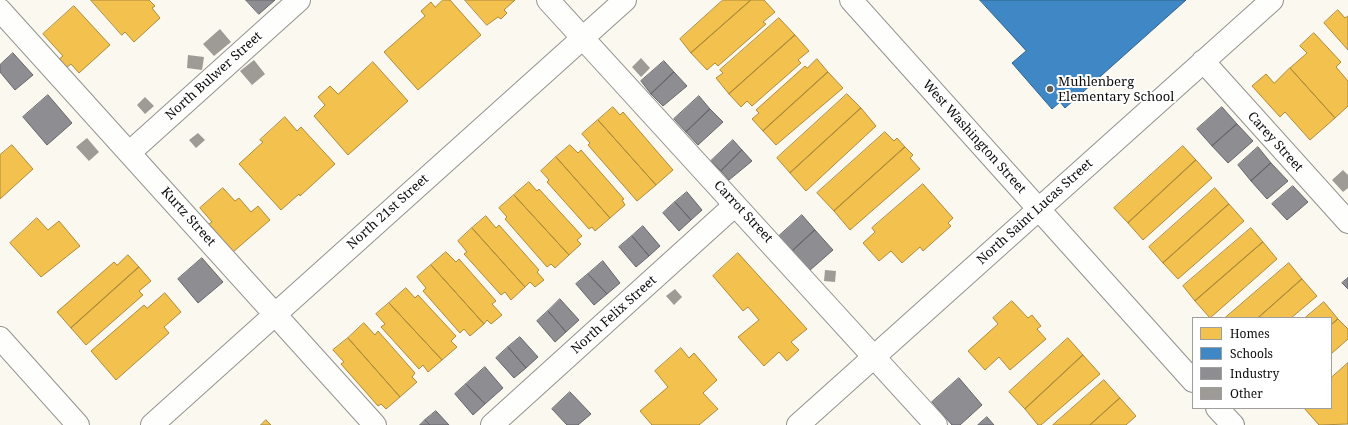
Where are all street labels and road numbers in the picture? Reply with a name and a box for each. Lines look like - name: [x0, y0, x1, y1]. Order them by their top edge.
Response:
- street label: North Bulwer Street: [163, 29, 265, 123]
- street label: West Washington Street: [919, 77, 1029, 197]
- street label: Carey Street: [1244, 109, 1306, 175]
- street label: North Saint Lucas Street: [974, 156, 1096, 268]
- street label: North 21st Street: [344, 171, 432, 253]
- street label: Carrot Street: [710, 178, 776, 246]
- street label: Kurtz Street: [157, 184, 219, 250]
- street label: North Felix Street: [568, 273, 660, 357]

